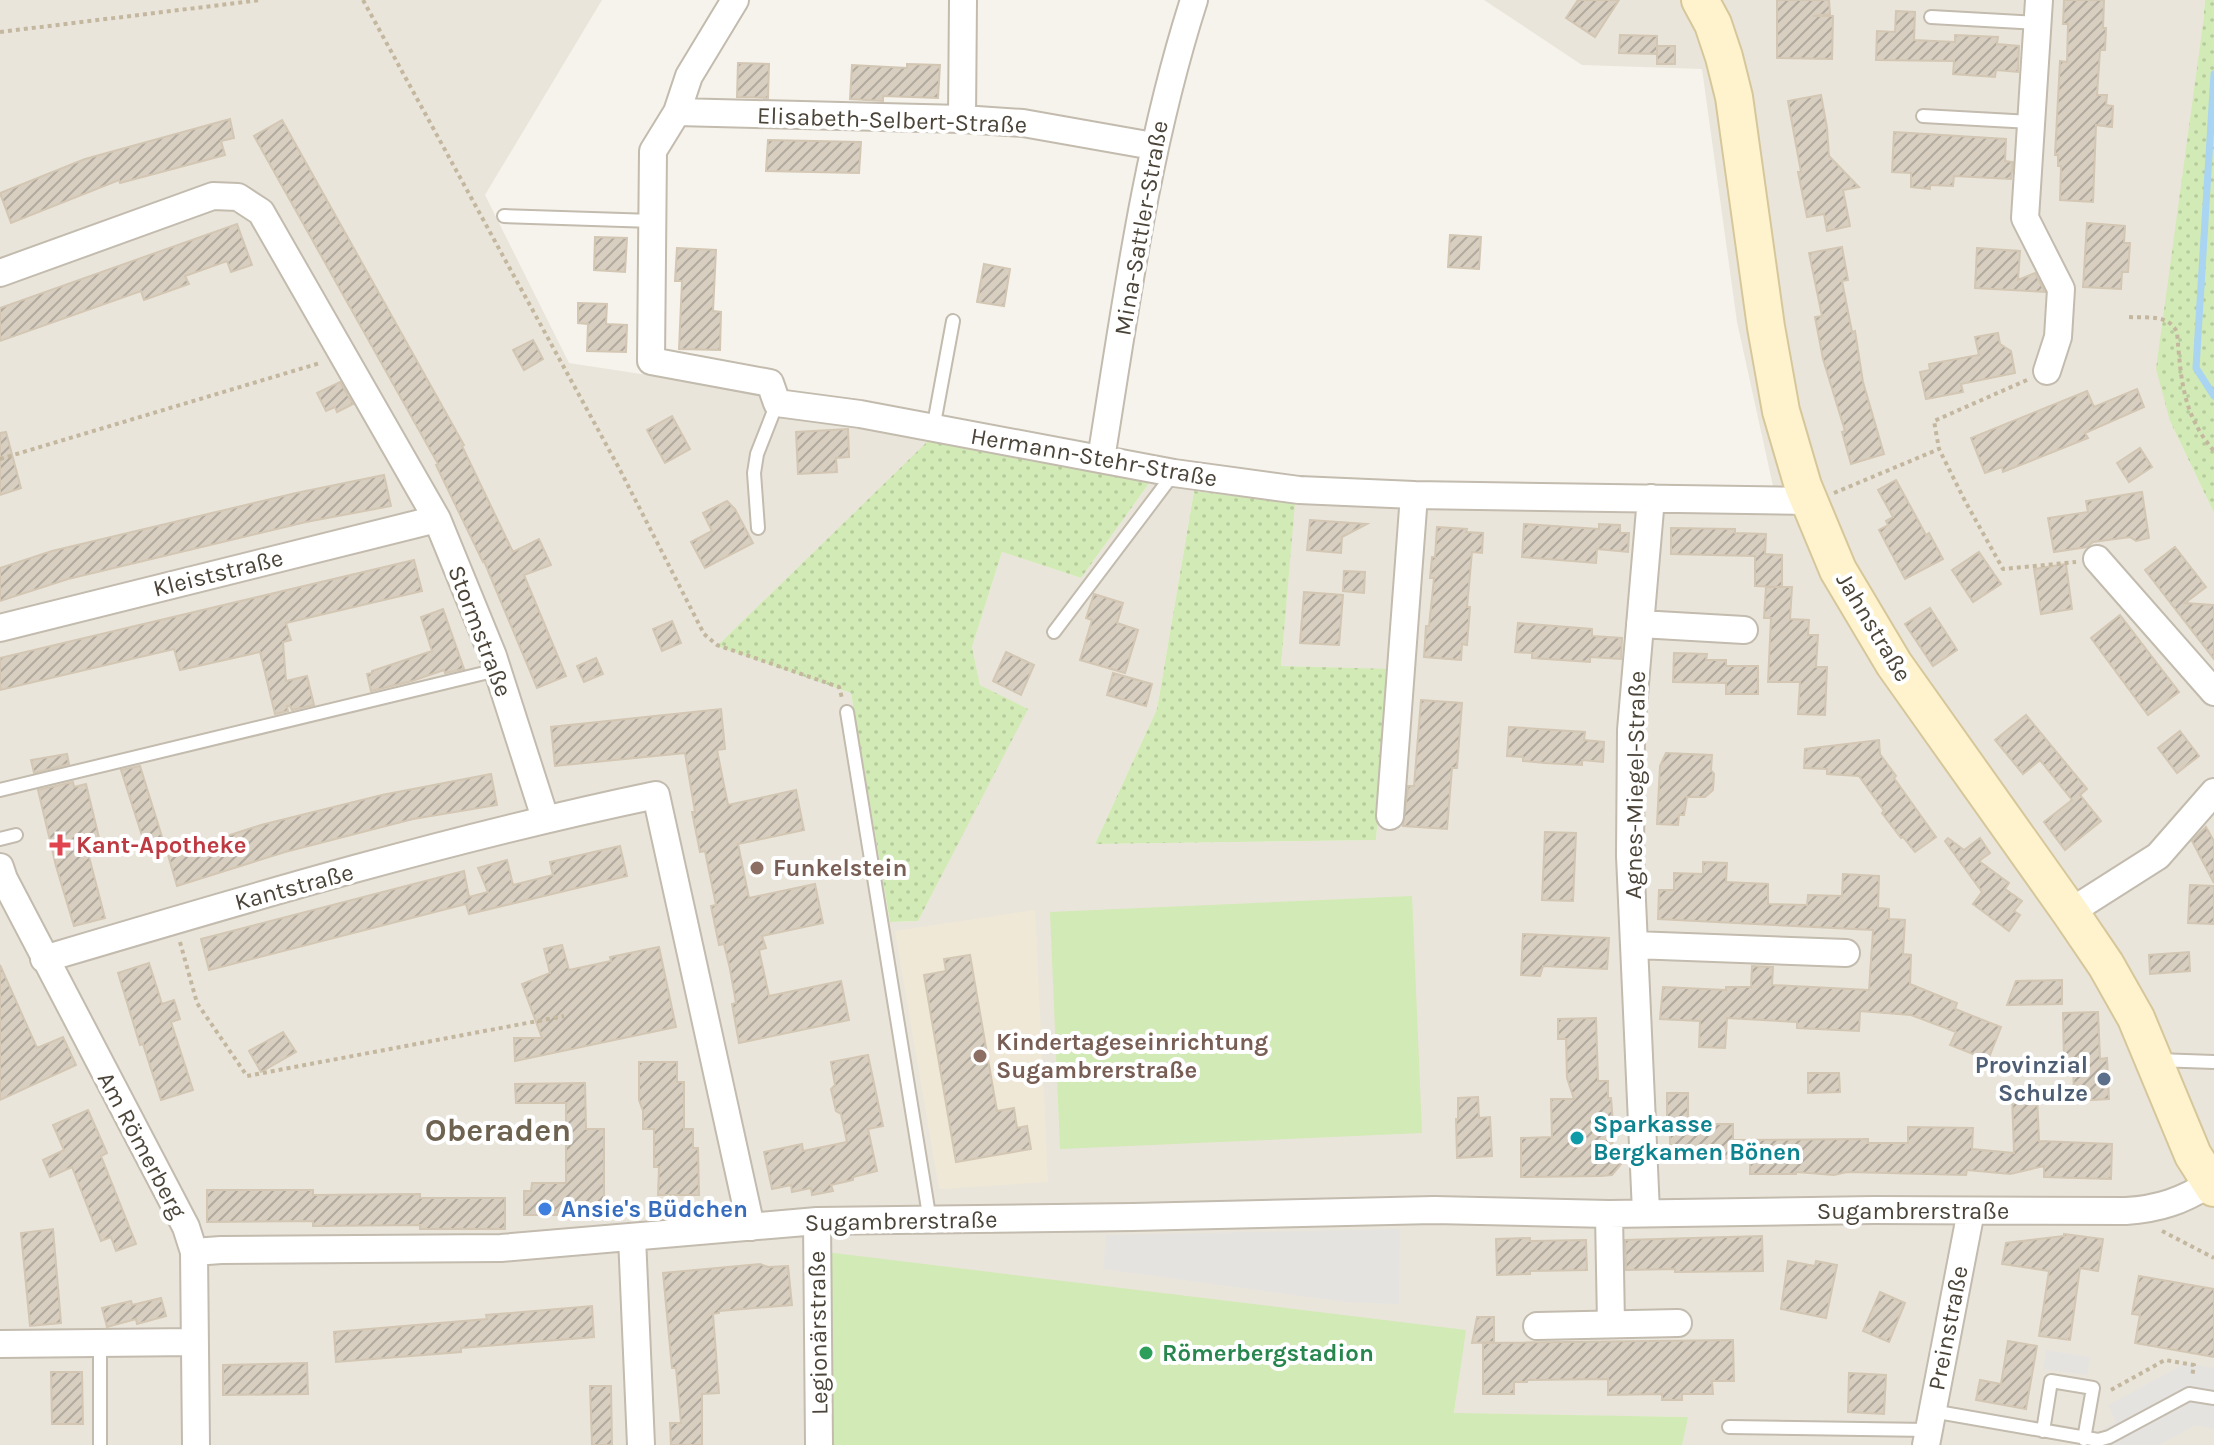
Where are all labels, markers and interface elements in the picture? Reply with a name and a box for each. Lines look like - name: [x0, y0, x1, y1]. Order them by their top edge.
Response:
- street label: Elisabeth-Selbert-Straße: [756, 101, 1028, 139]
- street label: Mina-Sattler-Straße: [1108, 118, 1174, 338]
- street label: Hermann-Stehr-Straße: [969, 422, 1219, 492]
- street label: Kleiststraße: [150, 543, 286, 603]
- street label: Stormstraße: [442, 561, 518, 701]
- street label: Jahnstraße: [1830, 567, 1918, 687]
- street label: Agnes-Miegel-Straße: [1619, 671, 1651, 899]
- place label: Kant-Apotheke: [76, 831, 246, 859]
- marker: Kant-Apotheke: [51, 836, 69, 854]
- place label: Funkelstein: [773, 854, 907, 882]
- street label: Kantstraße: [232, 858, 356, 916]
- marker: Funkelstein: [748, 859, 766, 877]
- place label: Kindertageseinrichtung Sugambrerstraße: [996, 1028, 1268, 1084]
- marker: Kindertageseinrichtung Sugambrerstraße: [971, 1047, 989, 1065]
- place label: Provinzial Schulze: [1975, 1051, 2088, 1107]
- street label: Am Römerberg: [92, 1067, 193, 1223]
- marker: Provinzial Schulze: [2095, 1070, 2113, 1088]
- place label: Sparkasse Bergkamen Bönen: [1593, 1110, 1801, 1166]
- district label: Oberaden: [425, 1112, 571, 1149]
- marker: Sparkasse Bergkamen Bönen: [1568, 1129, 1586, 1147]
- place label: Ansie's Büdchen: [561, 1195, 748, 1223]
- street label: Sugambrerstraße: [1817, 1197, 2009, 1225]
- marker: Ansie's Büdchen: [536, 1200, 554, 1218]
- street label: Sugambrerstraße: [804, 1205, 998, 1237]
- street label: Legionärstraße: [803, 1251, 833, 1415]
- street label: Preinstraße: [1922, 1263, 1974, 1393]
- place label: Römerbergstadion: [1162, 1339, 1374, 1367]
- marker: Römerbergstadion: [1137, 1344, 1155, 1362]

